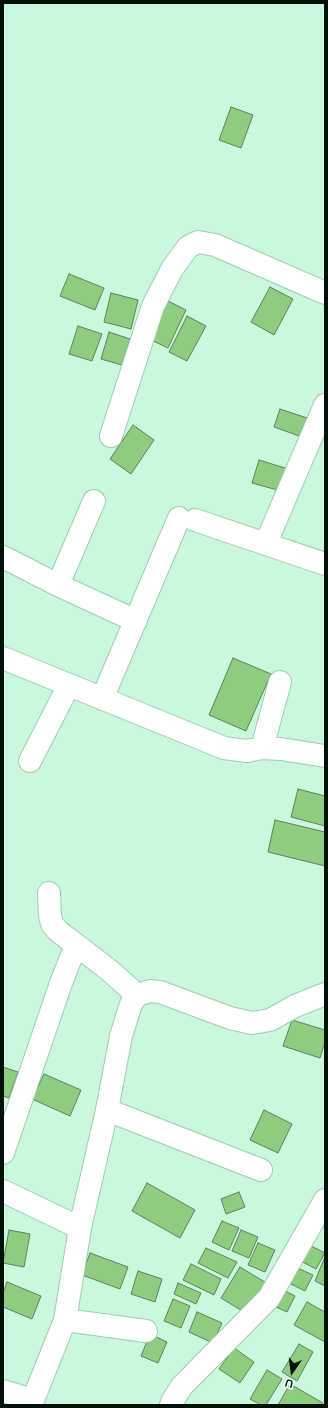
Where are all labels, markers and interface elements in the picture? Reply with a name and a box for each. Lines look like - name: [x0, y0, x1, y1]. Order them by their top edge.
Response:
- north arrow: [272, 1352, 312, 1392]
- text: U: [283, 1376, 295, 1391]

